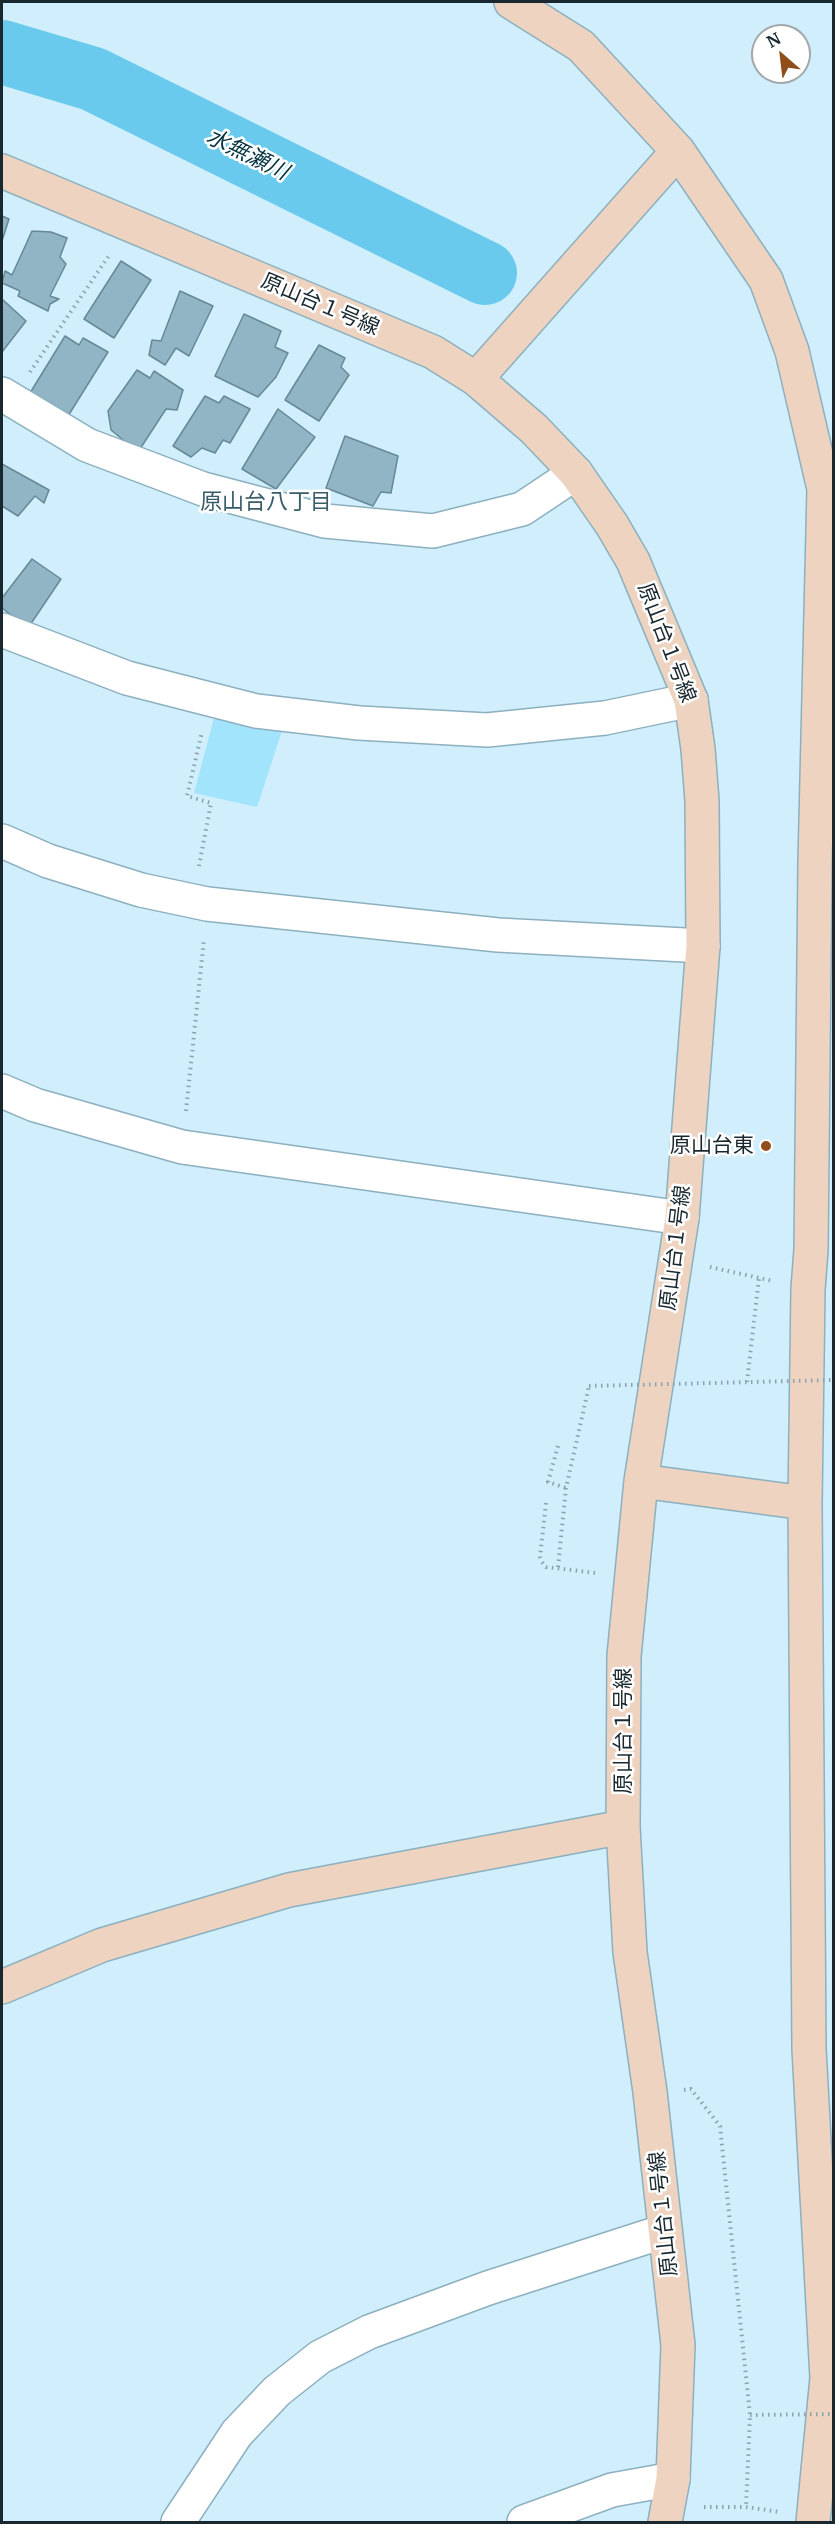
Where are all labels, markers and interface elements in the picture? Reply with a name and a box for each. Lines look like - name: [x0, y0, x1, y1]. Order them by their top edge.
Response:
- north arrow: [751, 24, 811, 84]
- text: N: [763, 28, 784, 52]
- water label: 水無瀬川: [202, 124, 292, 186]
- street label: 原山台１号線: [257, 269, 383, 341]
- district label: 原山台八丁目: [200, 490, 332, 516]
- street label: 原山台１号線: [632, 580, 700, 706]
- place label: 原山台東: [670, 1133, 754, 1159]
- marker: 原山台東: [759, 1139, 773, 1153]
- street label: 原山台１号線: [656, 1184, 696, 1312]
- street label: 原山台１号線: [611, 1668, 637, 1794]
- street label: 原山台１号線: [645, 2150, 683, 2278]

